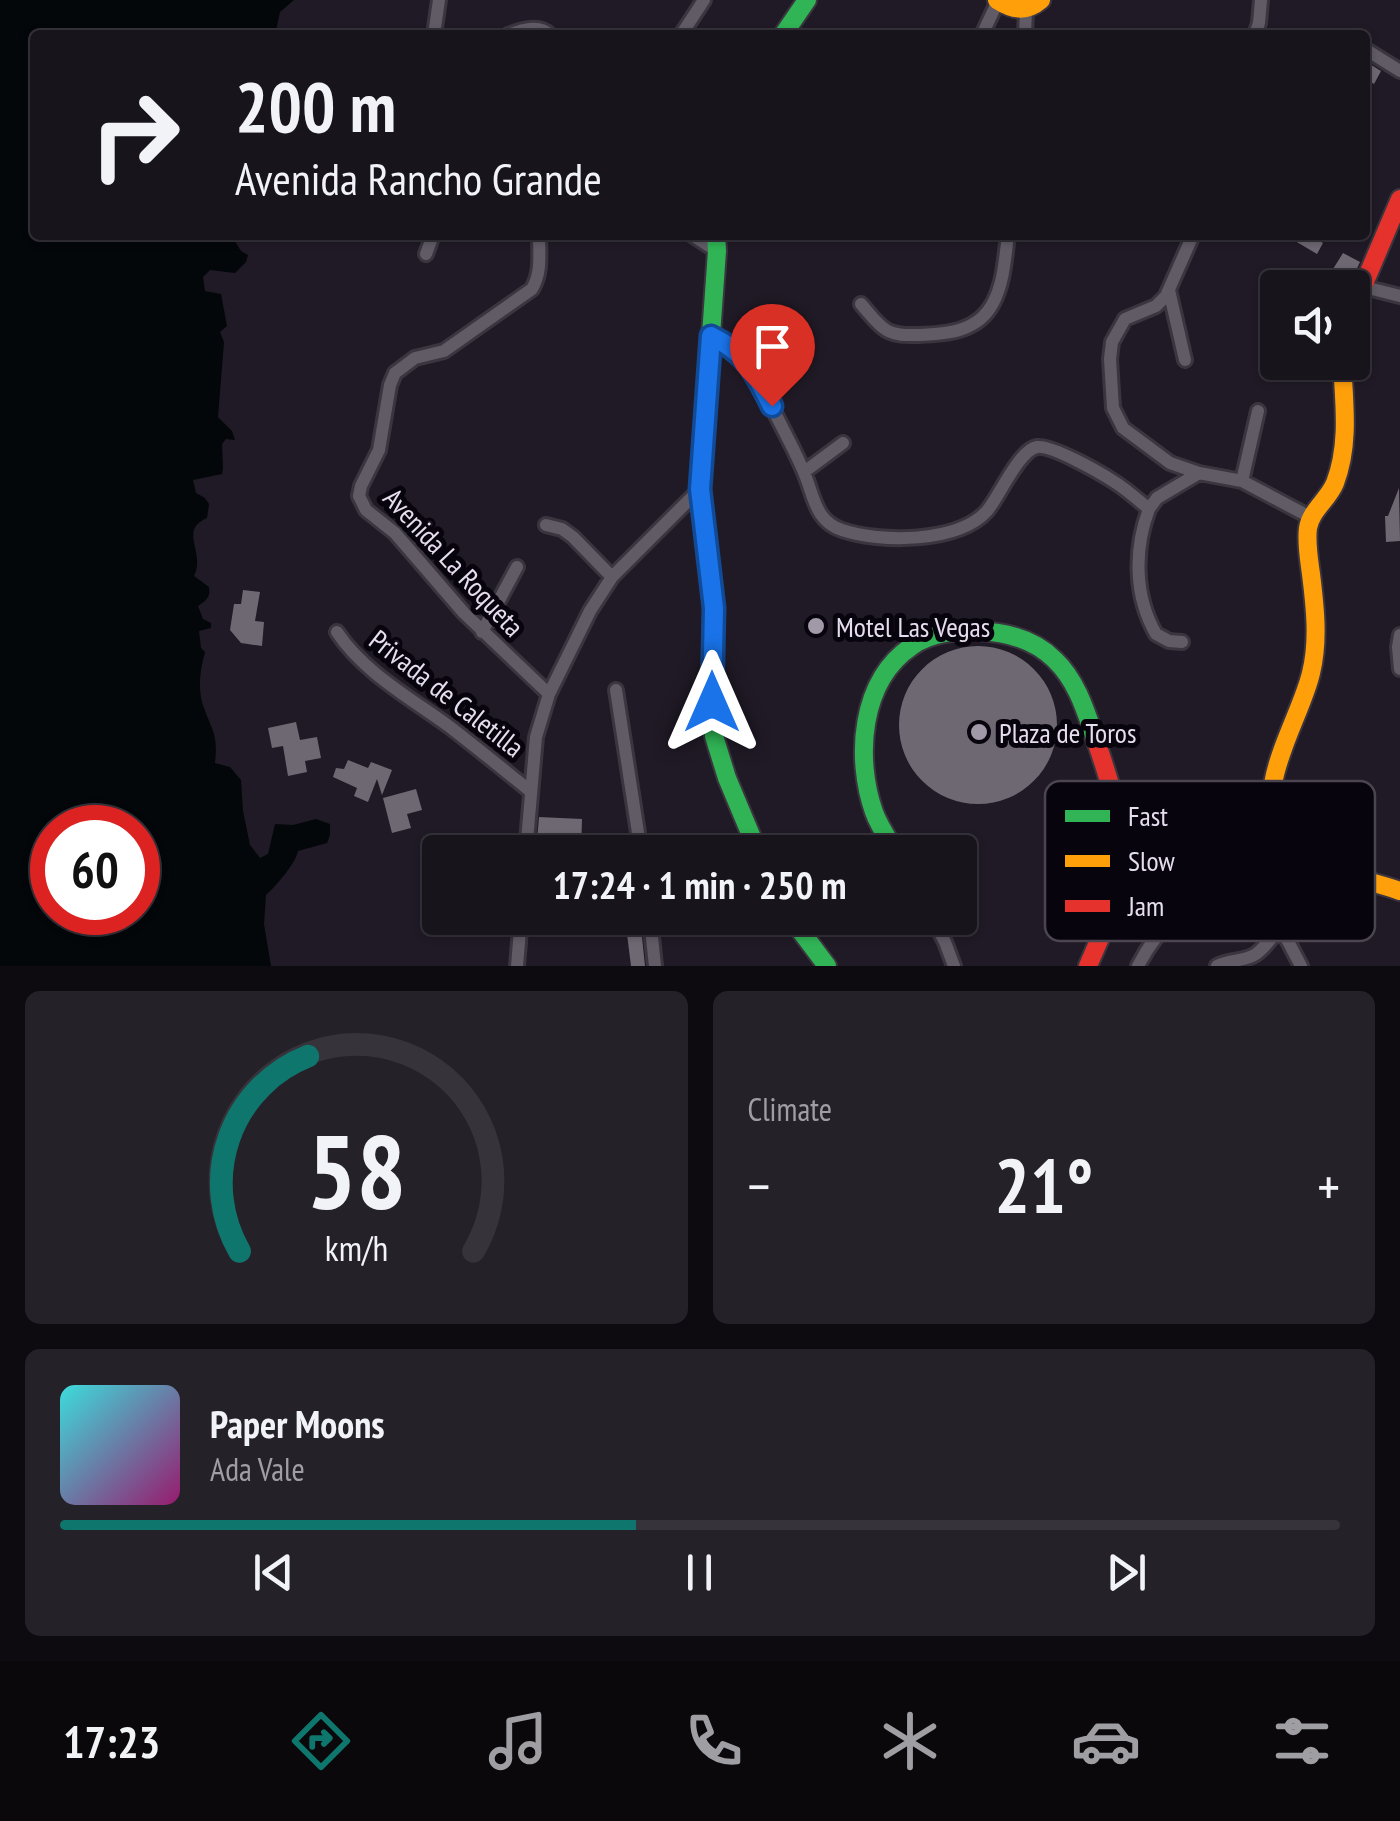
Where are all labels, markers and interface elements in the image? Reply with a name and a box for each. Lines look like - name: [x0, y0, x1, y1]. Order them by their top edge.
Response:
- text: 200 m: [235, 61, 396, 151]
- icon: right: [70, 70, 200, 200]
- text: Avenida Rancho Grande: [235, 149, 602, 207]
- map controls: [1260, 270, 1370, 380]
- button: sound: [1260, 270, 1370, 380]
- pin: [730, 304, 815, 407]
- icon: arrive: [745, 319, 800, 374]
- street label: Avenida La Roqueta: [376, 480, 532, 644]
- place label: Motel Las Vegas: [836, 608, 990, 645]
- marker: Motel Las Vegas: [805, 615, 827, 637]
- street label: Privada de Caletilla: [362, 621, 532, 765]
- position arrow: [660, 650, 764, 754]
- place label: Plaza de Toros: [999, 714, 1136, 751]
- marker: Plaza de Toros: [968, 721, 990, 743]
- legend: [1045, 781, 1375, 941]
- text: Fast: [1128, 797, 1168, 834]
- speed limit sign: 60: [30, 805, 160, 935]
- text: Slow: [1128, 842, 1175, 879]
- text: 17:24 · 1 min · 250 m: [553, 860, 846, 909]
- text: Jam: [1127, 887, 1164, 924]
- text: Climate: [748, 1088, 832, 1130]
- text: 58: [307, 1103, 406, 1238]
- text: 21°: [994, 1137, 1093, 1234]
- text: −: [748, 1150, 770, 1221]
- text: +: [1317, 1150, 1340, 1221]
- text: km/h: [325, 1225, 388, 1271]
- text: Paper Moons: [210, 1399, 385, 1448]
- text: Ada Vale: [210, 1448, 305, 1490]
- icon: previous: [246, 1545, 301, 1600]
- icon: pause: [672, 1545, 727, 1600]
- icon: next: [1099, 1545, 1154, 1600]
- icon: directions: [286, 1706, 356, 1776]
- icon: music: [483, 1706, 553, 1776]
- icon: phone: [679, 1706, 749, 1776]
- icon: climate: [875, 1706, 945, 1776]
- icon: car: [1071, 1706, 1141, 1776]
- icon: filters: [1267, 1706, 1337, 1776]
- text: 17:23: [63, 1712, 160, 1770]

